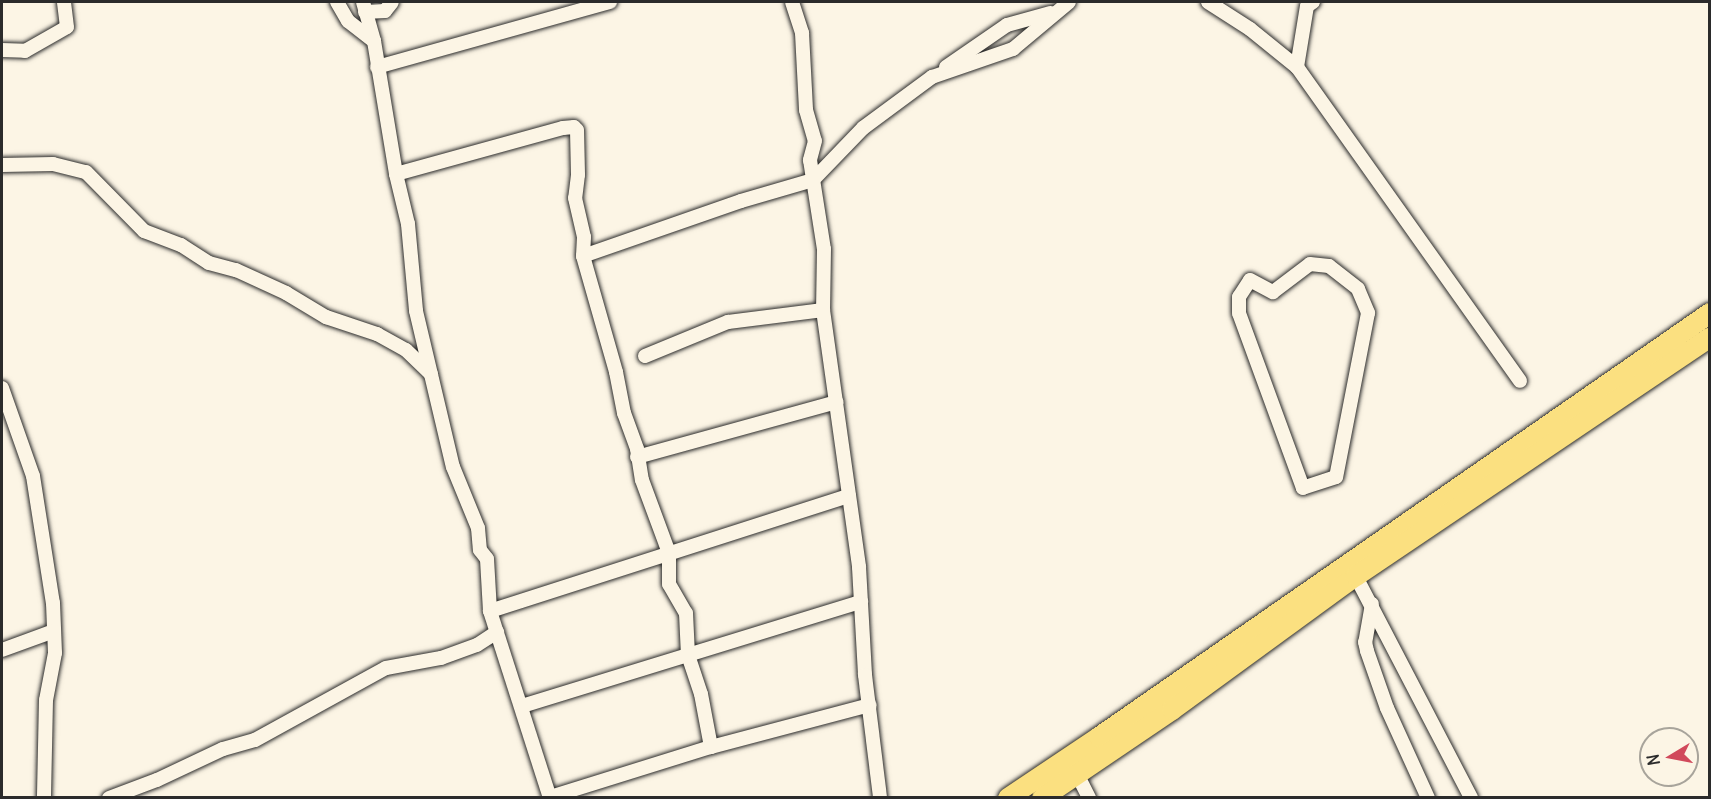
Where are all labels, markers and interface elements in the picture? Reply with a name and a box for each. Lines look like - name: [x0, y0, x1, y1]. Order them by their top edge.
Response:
- north arrow: [1639, 727, 1699, 787]
- text: N: [1642, 753, 1664, 767]

